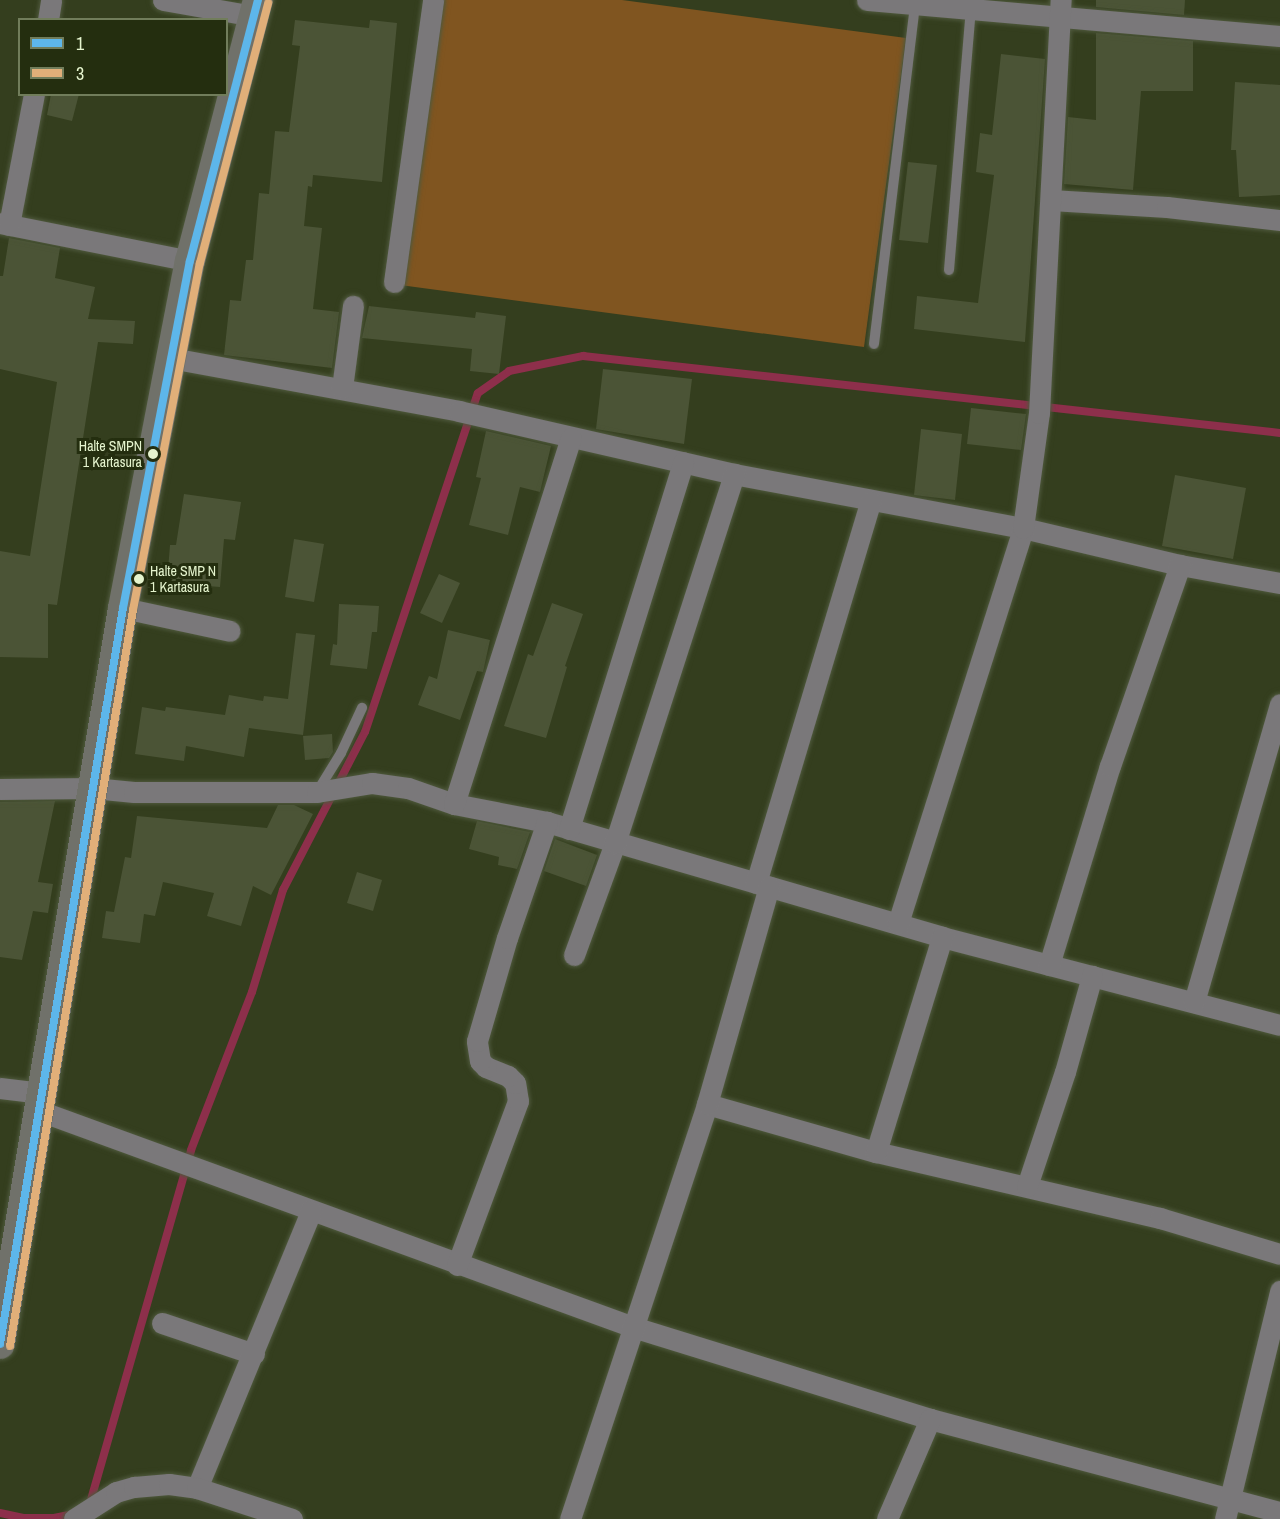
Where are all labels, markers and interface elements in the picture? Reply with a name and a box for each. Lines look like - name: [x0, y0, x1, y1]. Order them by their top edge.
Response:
- legend: [18, 18, 228, 96]
- text: 1: [76, 31, 84, 56]
- text: 3: [76, 61, 84, 86]
- place label: Halte SMPN 1 Kartasura: [79, 438, 142, 470]
- marker: Halte SMPN 1 Kartasura: [147, 448, 159, 460]
- place label: Halte SMP N 1 Kartasura: [150, 563, 216, 596]
- marker: Halte SMP N 1 Kartasura: [133, 573, 145, 585]

